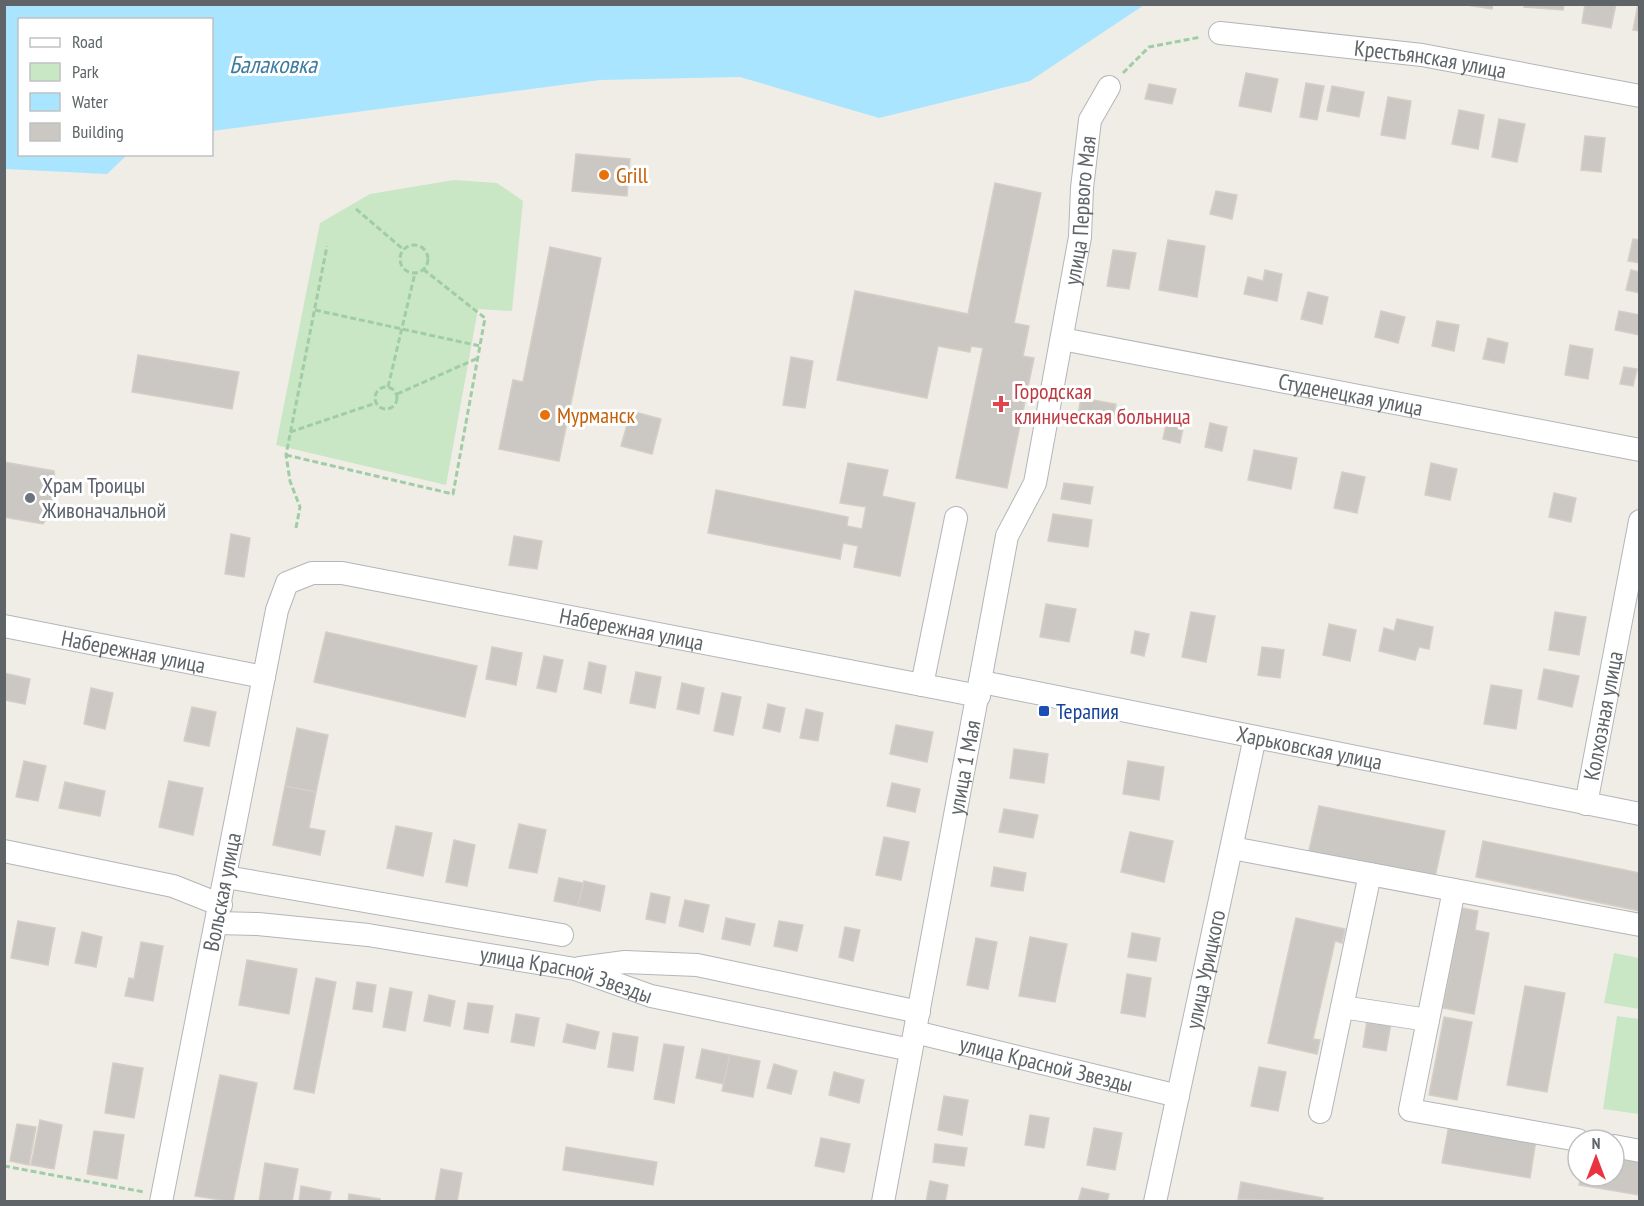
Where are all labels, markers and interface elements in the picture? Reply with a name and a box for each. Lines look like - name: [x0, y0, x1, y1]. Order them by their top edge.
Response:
- legend: [18, 18, 213, 156]
- text: Road: [72, 30, 103, 53]
- street label: Крестьянская улица: [1353, 34, 1509, 85]
- water label: Балаковка: [229, 49, 318, 80]
- text: Park: [72, 60, 99, 83]
- text: Water: [72, 90, 108, 113]
- text: Building: [72, 120, 124, 143]
- street label: улица Первого Мая: [1057, 134, 1102, 287]
- place label: Grill: [616, 161, 649, 189]
- marker: Grill: [597, 168, 611, 182]
- street label: Студенецкая улица: [1276, 367, 1425, 422]
- place label: Городская клиническая больница: [1014, 377, 1191, 430]
- marker: Городская клиническая больница: [992, 395, 1010, 413]
- place label: Мурманск: [557, 401, 636, 429]
- marker: Мурманск: [538, 408, 552, 422]
- place label: Храм Троицы Живоначальной: [41, 471, 166, 524]
- marker: Храм Троицы Живоначальной: [23, 491, 37, 505]
- street label: Набережная улица: [557, 601, 706, 657]
- street label: Набережная улица: [59, 624, 208, 679]
- street label: Колхозная улица: [1577, 649, 1629, 783]
- place label: Терапия: [1056, 697, 1119, 725]
- marker: Терапия: [1037, 704, 1051, 718]
- street label: улица 1 Мая: [941, 718, 986, 817]
- street label: Харьковская улица: [1234, 719, 1385, 776]
- street label: Вольская улица: [196, 830, 247, 954]
- street label: улица Урицкого: [1179, 907, 1231, 1031]
- street label: улица Красной Звезды: [478, 940, 656, 1009]
- street label: улица Красной Звезды: [957, 1029, 1136, 1098]
- north arrow: [1566, 1128, 1626, 1188]
- text: N: [1592, 1133, 1600, 1153]

